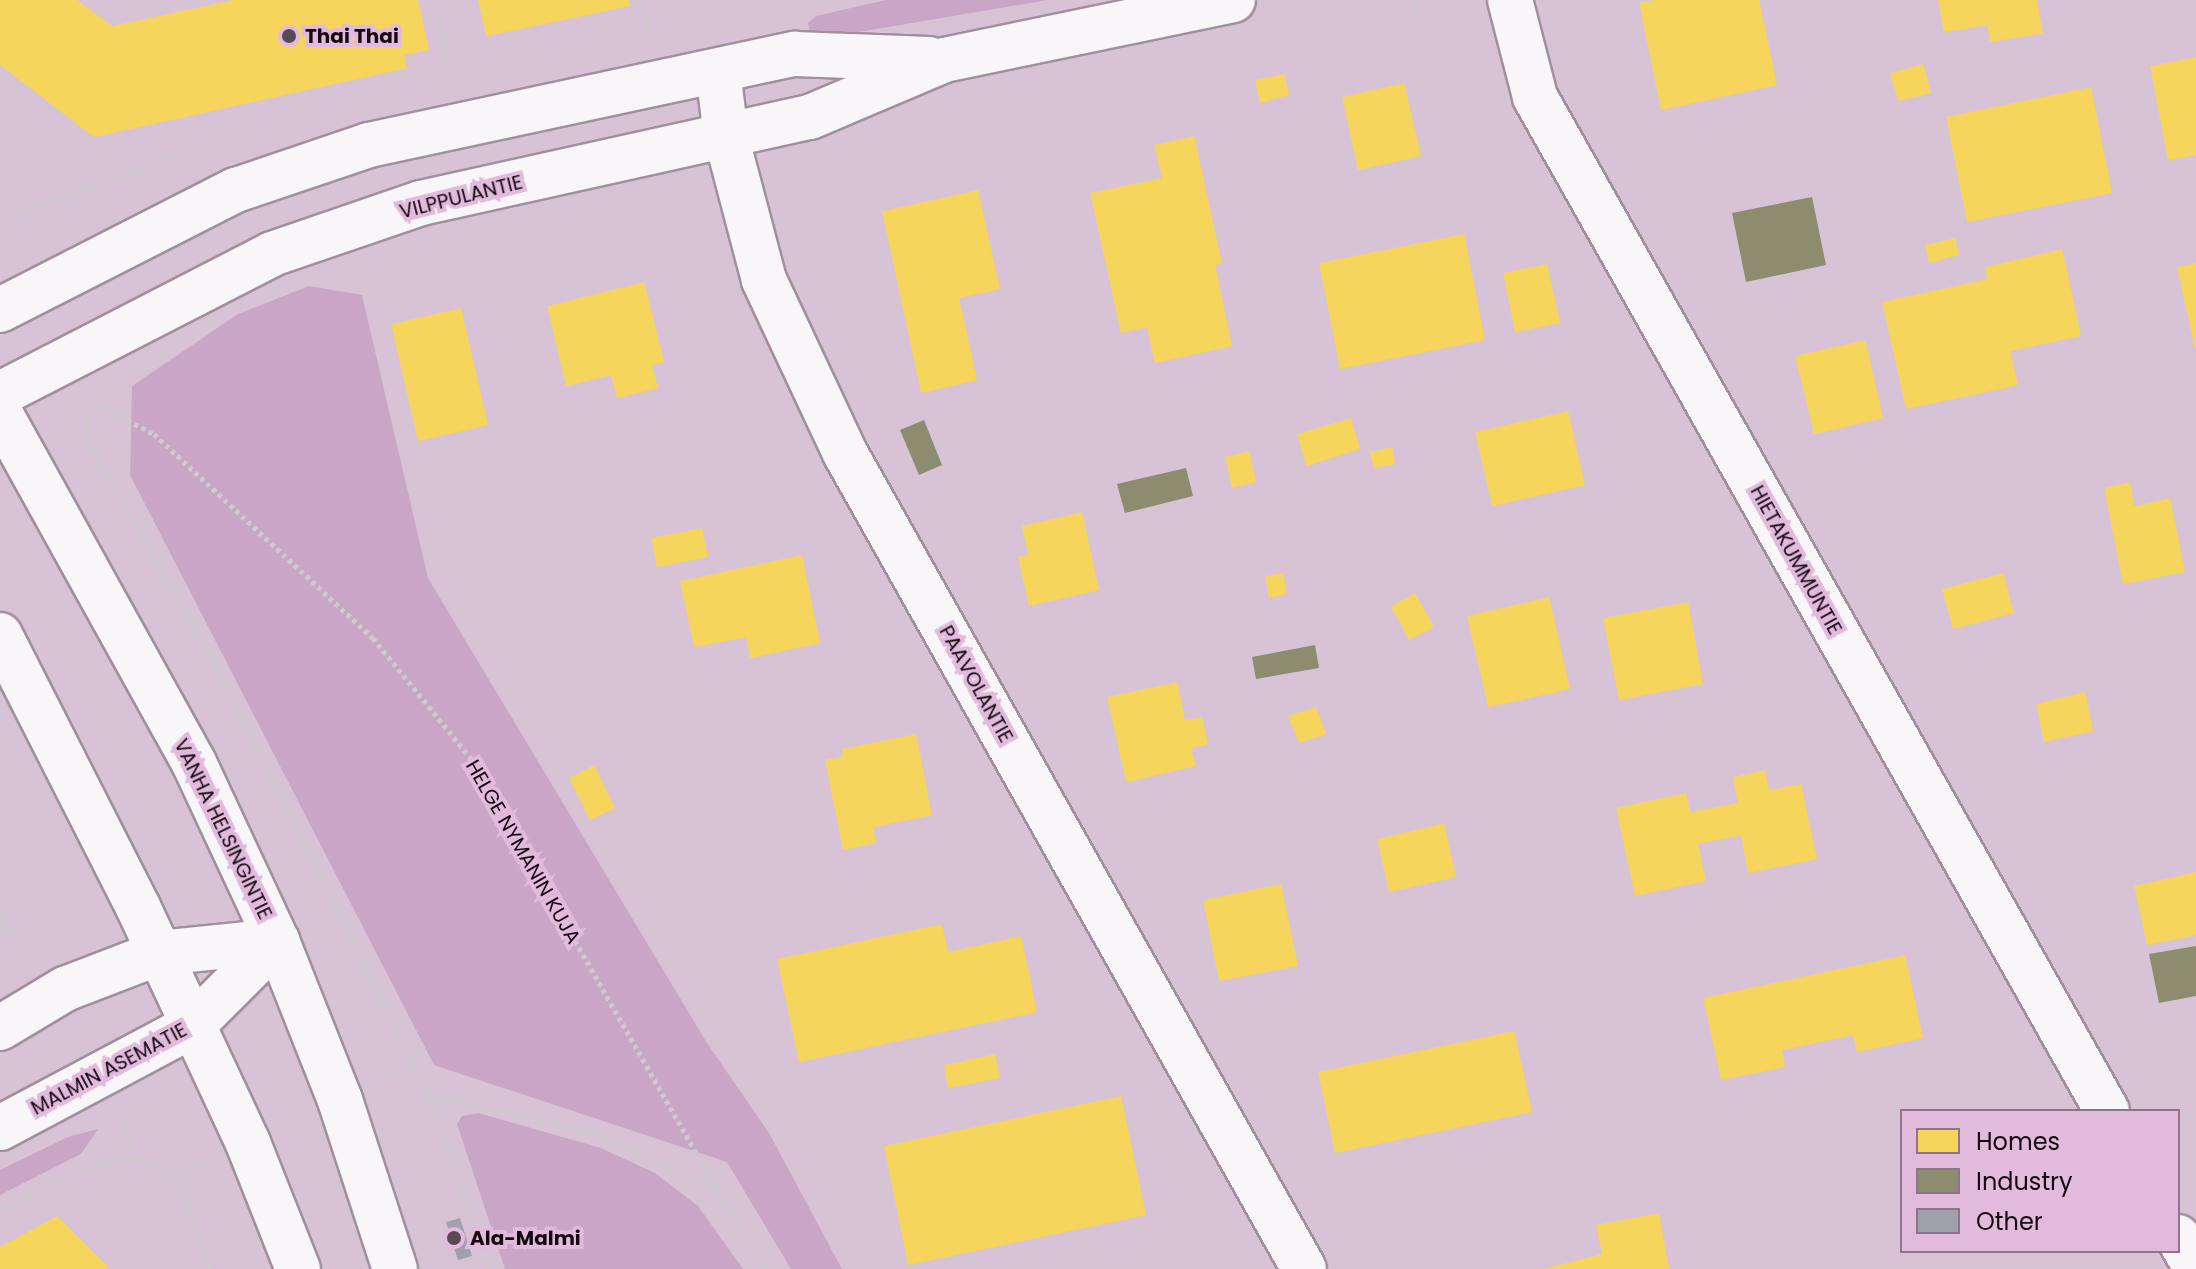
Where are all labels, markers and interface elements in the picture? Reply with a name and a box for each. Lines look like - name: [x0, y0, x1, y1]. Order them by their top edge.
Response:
- place label: Thai Thai: [305, 24, 399, 48]
- marker: Thai Thai: [280, 27, 298, 45]
- street label: VILPPULANTIE: [397, 170, 525, 224]
- street label: HIETAKUMMUNTIE: [1745, 481, 1847, 639]
- street label: PAAVOLANTIE: [934, 621, 1018, 747]
- street label: VANHA HELSINGINTIE: [169, 735, 277, 923]
- street label: HELGE NYMANIN KUJA: [461, 756, 585, 948]
- street label: MALMIN ASEMATIE: [27, 1018, 191, 1120]
- legend: [1900, 1109, 2180, 1253]
- text: Homes: [1976, 1125, 2060, 1158]
- text: Industry: [1976, 1165, 2073, 1198]
- text: Other: [1976, 1205, 2043, 1238]
- place label: Ala-Malmi: [470, 1226, 581, 1250]
- marker: Ala-Malmi: [445, 1229, 463, 1247]

